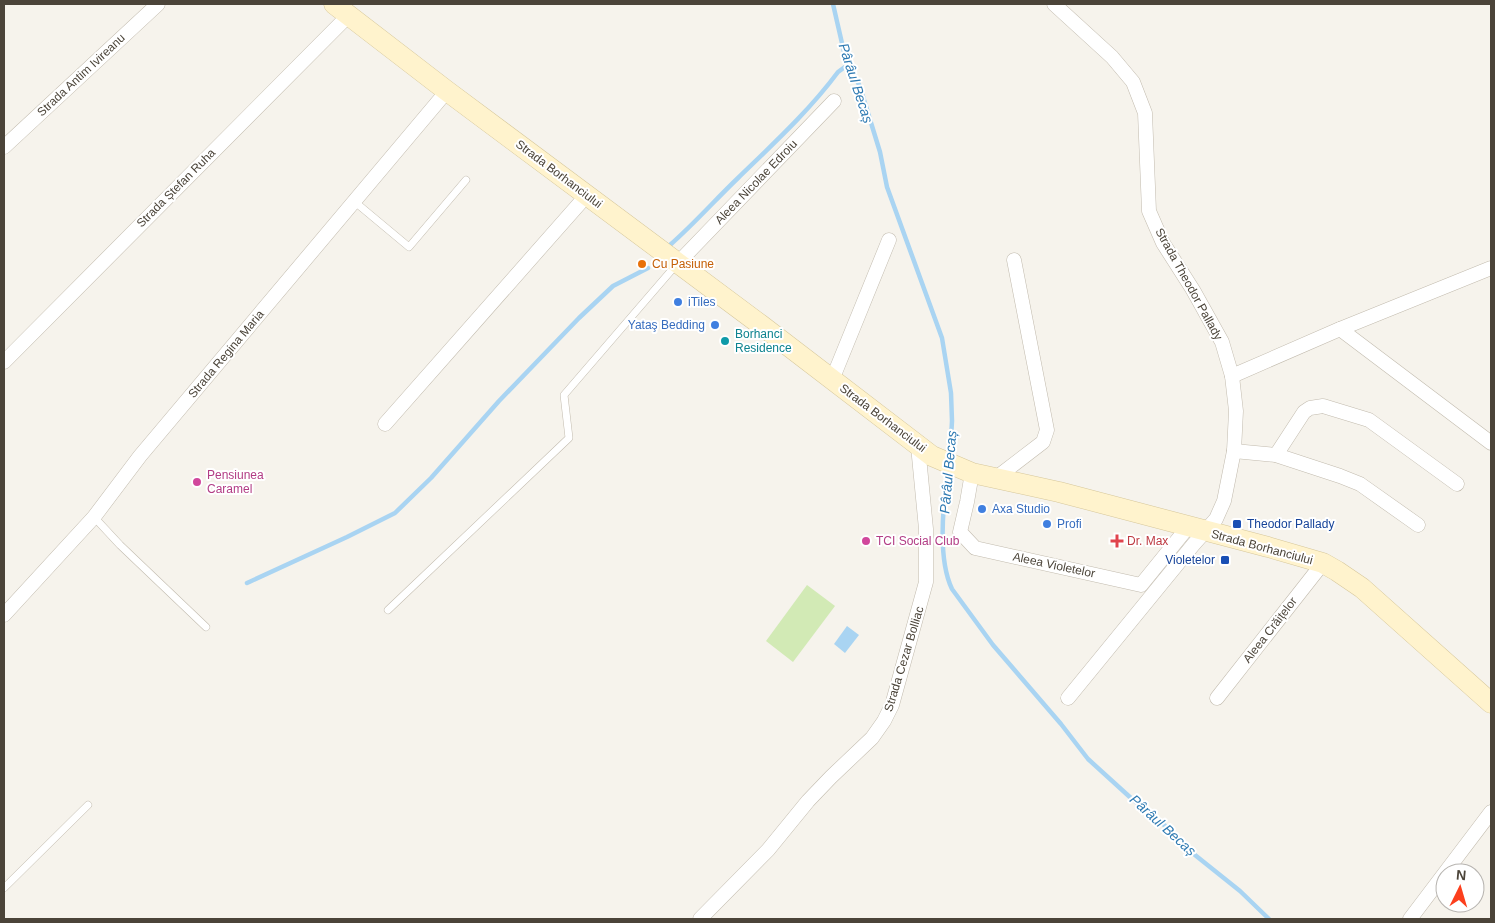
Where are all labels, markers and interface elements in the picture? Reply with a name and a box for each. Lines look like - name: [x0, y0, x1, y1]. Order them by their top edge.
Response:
- street label: Strada Antim Ivireanu: [34, 31, 128, 119]
- water label: Pârâul Becaș: [836, 41, 876, 125]
- street label: Strada Borhanciului: [513, 137, 605, 211]
- street label: Aleea Nicolae Edroiu: [712, 137, 800, 227]
- street label: Strada Ștefan Ruha: [134, 146, 218, 230]
- street label: Strada Theodor Pallady: [1152, 226, 1226, 342]
- place label: Cu Pasiune: [652, 257, 714, 271]
- marker: Cu Pasiune: [636, 258, 648, 270]
- place label: iTiles: [688, 295, 716, 309]
- marker: iTiles: [672, 296, 684, 308]
- street label: Strada Regina Maria: [185, 307, 267, 401]
- place label: Yataş Bedding: [628, 318, 705, 332]
- marker: Yataş Bedding: [709, 319, 721, 331]
- place label: Borhanci Residence: [735, 327, 792, 355]
- marker: Borhanci Residence: [719, 335, 731, 347]
- street label: Strada Borhanciului: [837, 381, 929, 455]
- water label: Pârâul Becaș: [936, 430, 960, 514]
- place label: Pensiunea Caramel: [207, 468, 264, 496]
- marker: Pensiunea Caramel: [191, 476, 203, 488]
- place label: Axa Studio: [992, 502, 1050, 516]
- marker: Axa Studio: [976, 503, 988, 515]
- place label: Profi: [1057, 517, 1082, 531]
- place label: Theodor Pallady: [1247, 517, 1334, 531]
- marker: Profi: [1041, 518, 1053, 530]
- marker: Theodor Pallady: [1231, 518, 1243, 530]
- street label: Strada Borhanciului: [1210, 527, 1314, 567]
- place label: TCI Social Club: [876, 534, 960, 548]
- place label: Dr. Max: [1127, 534, 1168, 548]
- marker: TCI Social Club: [860, 535, 872, 547]
- marker: Dr. Max: [1111, 535, 1123, 547]
- street label: Aleea Violetelor: [1012, 549, 1096, 581]
- place label: Violetelor: [1165, 553, 1215, 567]
- marker: Violetelor: [1219, 554, 1231, 566]
- street label: Aleea Crăițelor: [1240, 594, 1300, 666]
- street label: Strada Cezar Bolliac: [881, 605, 927, 713]
- water label: Pârâul Becaș: [1127, 791, 1199, 859]
- north arrow: [1435, 863, 1485, 913]
- text: N: [1455, 867, 1467, 883]

